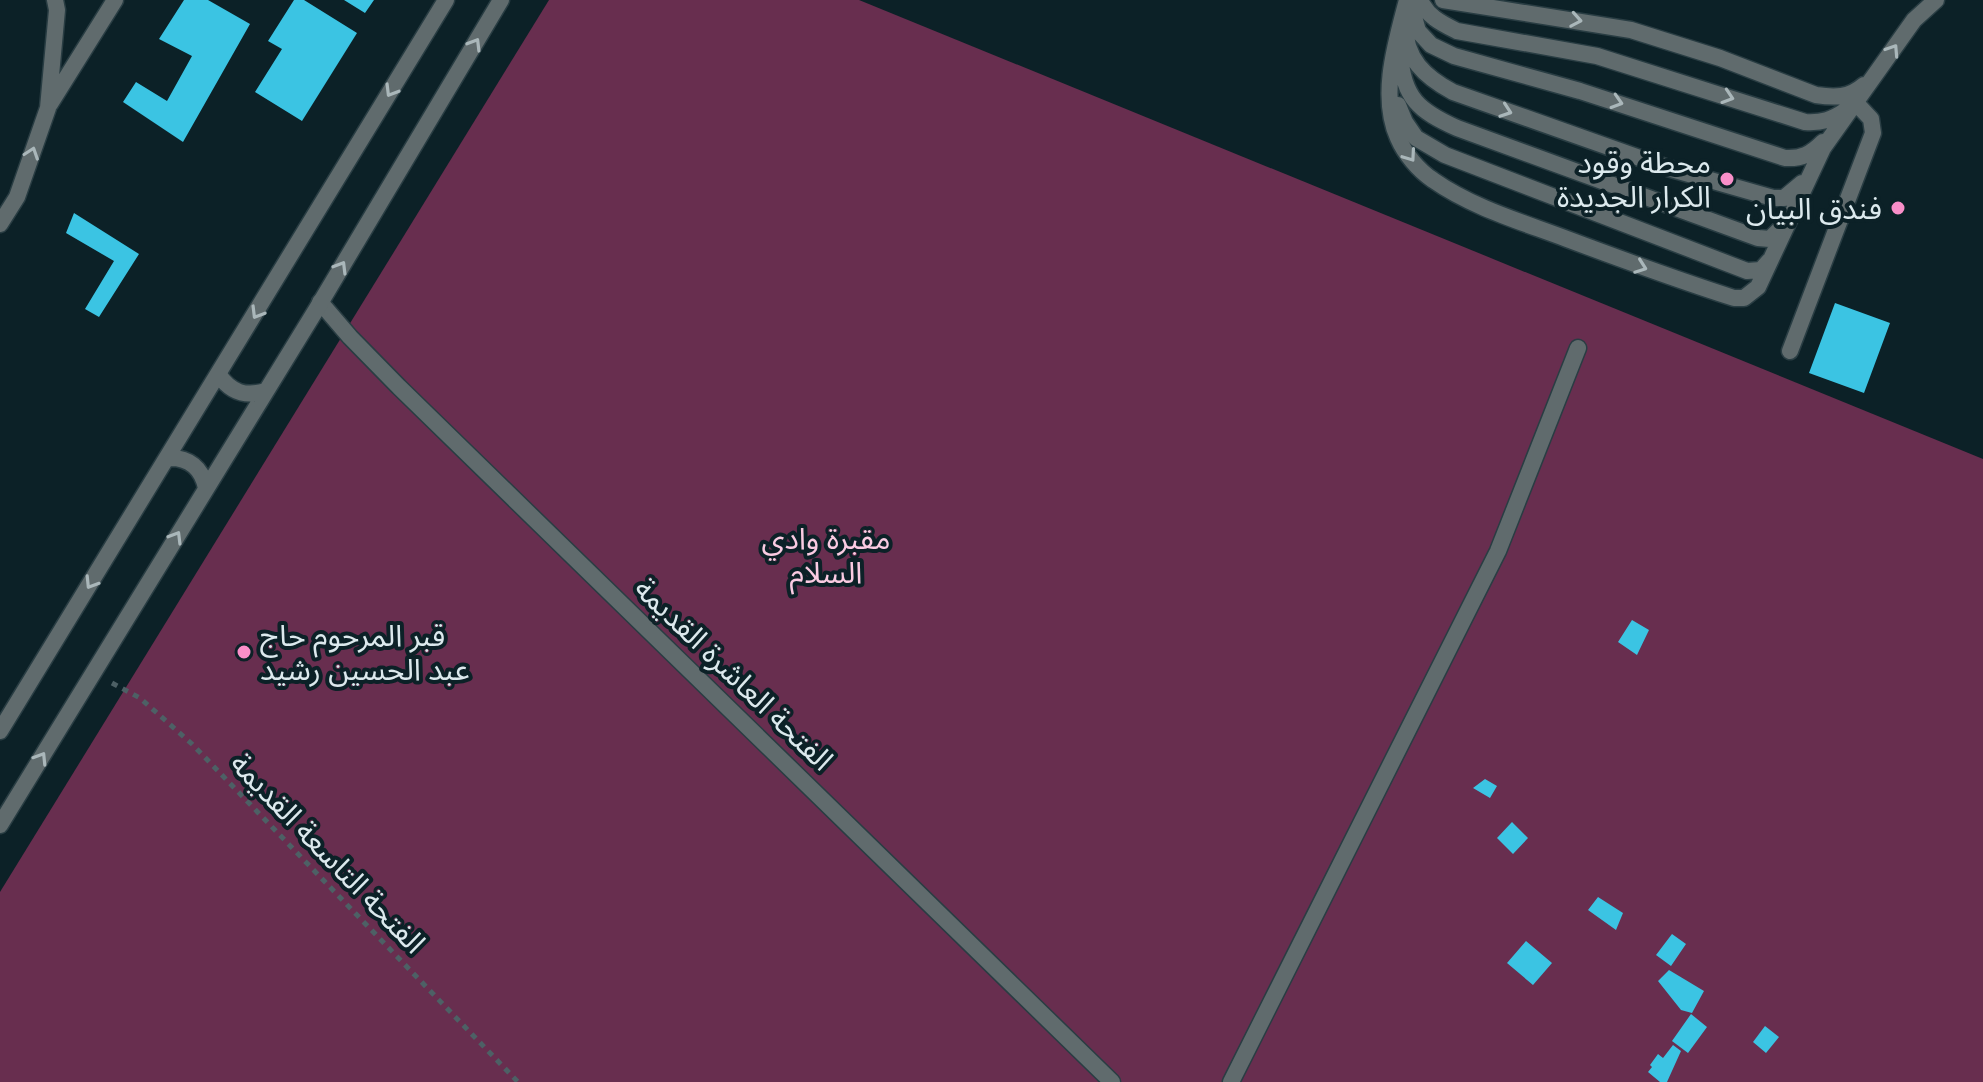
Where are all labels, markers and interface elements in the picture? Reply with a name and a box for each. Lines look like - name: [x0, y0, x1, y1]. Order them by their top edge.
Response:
- one-way arrow: [1569, 11, 1582, 28]
- one-way arrow: [465, 38, 480, 53]
- one-way arrow: [1883, 45, 1898, 59]
- one-way arrow: [385, 82, 401, 97]
- one-way arrow: [1721, 87, 1735, 103]
- one-way arrow: [1610, 93, 1623, 109]
- one-way arrow: [1498, 101, 1512, 117]
- place label: محطة وقود الكرار الجديدة: [1557, 144, 1711, 215]
- one-way arrow: [23, 147, 39, 161]
- one-way arrow: [1400, 147, 1415, 161]
- marker: محطة وقود الكرار الجديدة: [1718, 170, 1736, 188]
- place label: فندق البيان: [1746, 190, 1882, 227]
- marker: فندق البيان: [1889, 199, 1907, 217]
- one-way arrow: [1633, 258, 1647, 274]
- one-way arrow: [331, 261, 347, 276]
- one-way arrow: [251, 304, 266, 319]
- park label: مقبرة وادي السلام: [762, 520, 890, 595]
- one-way arrow: [167, 531, 182, 545]
- street label: الفتحة العاشرة القديمة: [627, 570, 841, 778]
- one-way arrow: [86, 574, 101, 589]
- place label: قبر المرحوم حاج عبد الحسين رشيد: [260, 617, 470, 688]
- marker: قبر المرحوم حاج عبد الحسين رشيد: [235, 643, 253, 661]
- street label: الفتحة التاسعة القديمة: [223, 745, 433, 961]
- one-way arrow: [31, 752, 46, 767]

